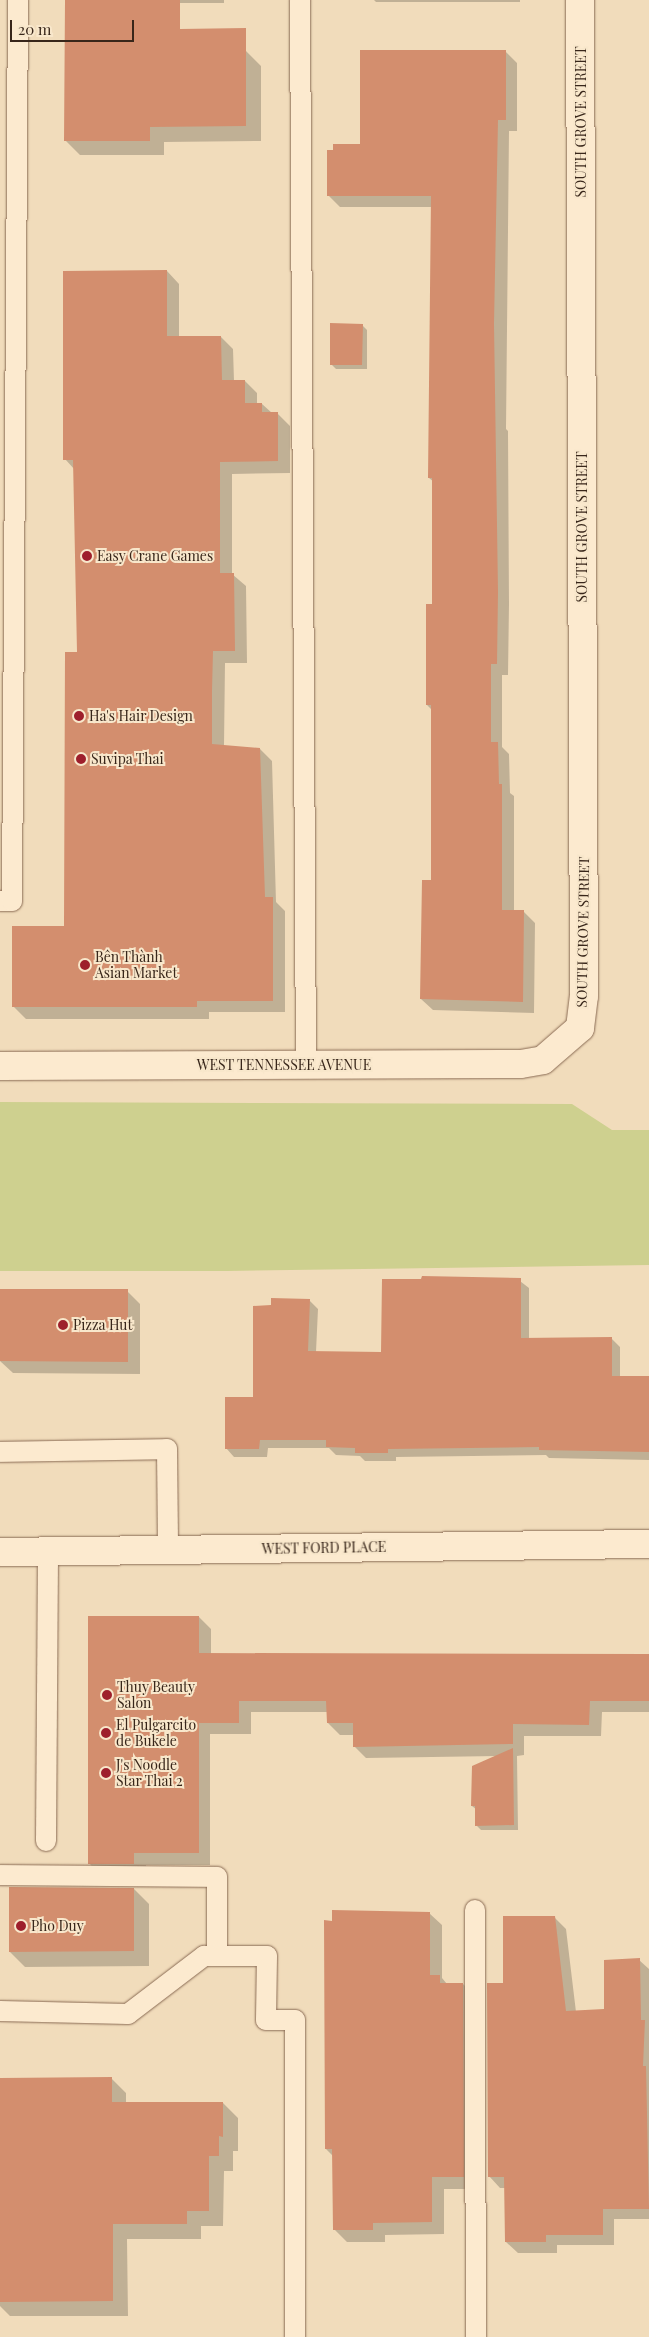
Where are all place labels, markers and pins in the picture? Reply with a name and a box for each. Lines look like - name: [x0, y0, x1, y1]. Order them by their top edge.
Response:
- place label: Easy Crane Games: [97, 548, 214, 564]
- marker: Easy Crane Games: [81, 550, 93, 562]
- place label: Ha's Hair Design: [89, 708, 193, 724]
- marker: Ha's Hair Design: [73, 710, 85, 722]
- place label: Suvipa Thai: [91, 751, 164, 767]
- marker: Suvipa Thai: [75, 753, 87, 765]
- place label: Bên Thành Asian Market: [95, 949, 177, 982]
- marker: Bên Thành Asian Market: [79, 959, 91, 971]
- place label: Pizza Hut: [73, 1317, 133, 1333]
- marker: Pizza Hut: [57, 1319, 69, 1331]
- place label: Thuy Beauty Salon: [117, 1679, 195, 1711]
- marker: Thuy Beauty Salon: [101, 1689, 113, 1701]
- place label: El Pulgarcito de Bukele: [116, 1717, 196, 1750]
- marker: El Pulgarcito de Bukele: [100, 1727, 112, 1739]
- place label: J's Noodle Star Thai 2: [116, 1757, 183, 1790]
- marker: J's Noodle Star Thai 2: [100, 1767, 112, 1779]
- place label: Pho Duy: [31, 1918, 84, 1934]
- marker: Pho Duy: [15, 1920, 27, 1932]

